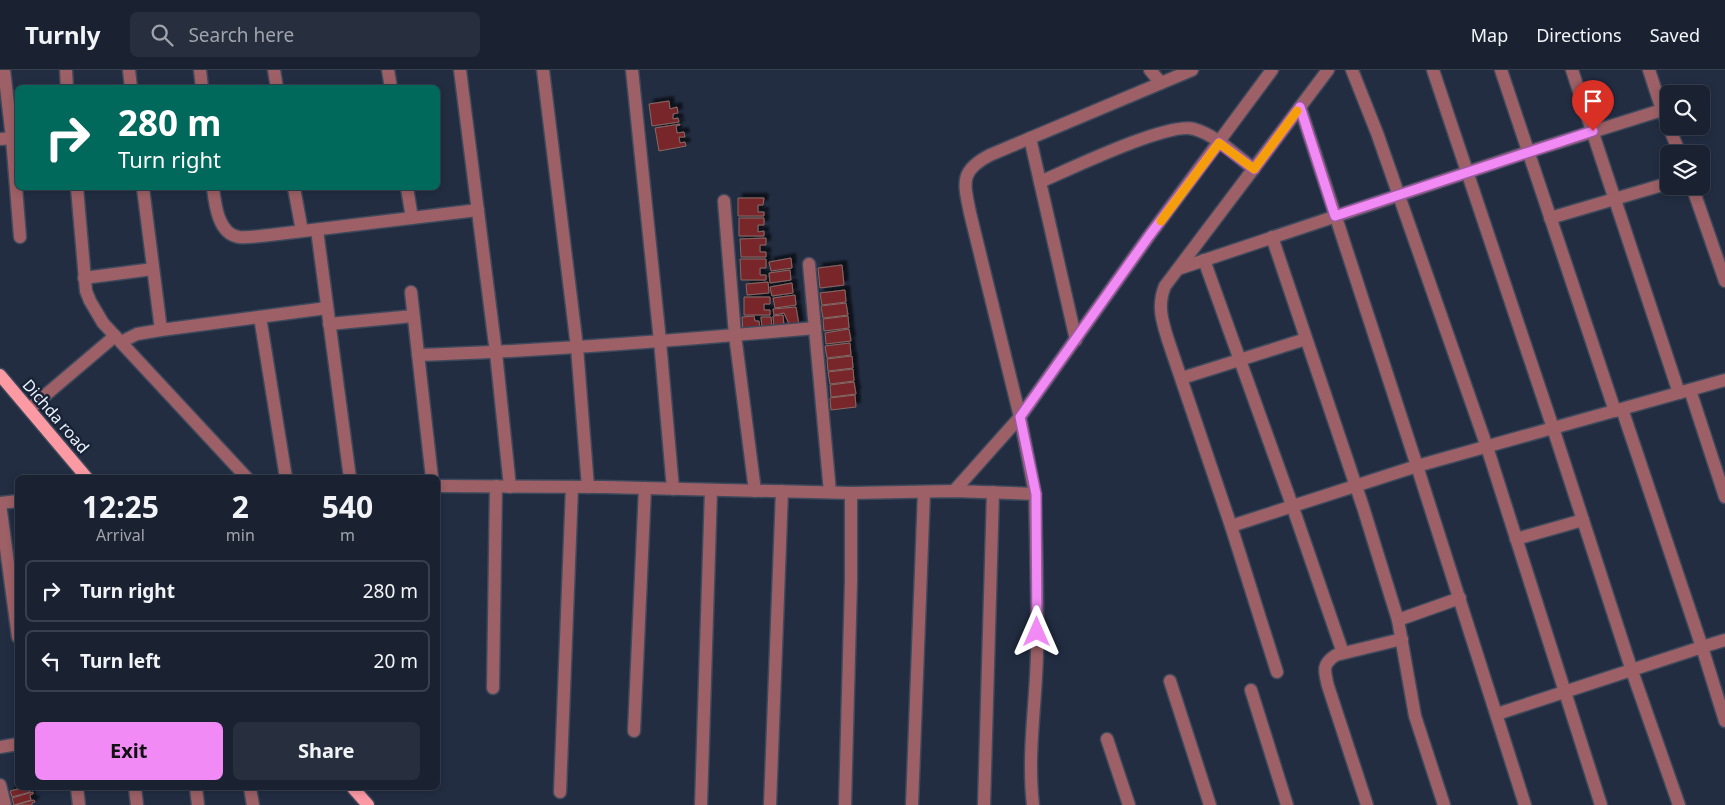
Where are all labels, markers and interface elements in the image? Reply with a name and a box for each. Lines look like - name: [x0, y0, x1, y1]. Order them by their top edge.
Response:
- search box: [130, 12, 480, 57]
- text: Turnly: [25, 18, 100, 51]
- icon: search: [148, 21, 176, 49]
- text: Search here: [188, 22, 294, 48]
- text: Map: [1471, 23, 1508, 47]
- text: Directions: [1536, 23, 1622, 47]
- text: Saved: [1650, 23, 1700, 47]
- pin: [1572, 80, 1614, 131]
- map controls: [1660, 85, 1710, 195]
- button: search: [1660, 85, 1710, 135]
- icon: arrive: [1579, 87, 1607, 115]
- text: 280 m: [118, 99, 221, 146]
- icon: right: [35, 105, 100, 170]
- text: Turn right: [118, 144, 221, 174]
- button: layers: [1660, 145, 1710, 195]
- street label: Dichda road: [18, 374, 94, 458]
- text: 12:25: [82, 486, 159, 527]
- text: 2: [232, 486, 249, 527]
- text: 540: [322, 486, 373, 527]
- text: Arrival: [96, 524, 145, 546]
- text: min: [226, 524, 255, 546]
- text: m: [340, 524, 355, 546]
- icon: right: [37, 577, 65, 605]
- text: Turn right: [80, 578, 175, 604]
- text: 280 m: [363, 578, 418, 604]
- position arrow: [1010, 605, 1062, 657]
- icon: left: [37, 647, 65, 675]
- text: Turn left: [80, 648, 161, 674]
- text: 20 m: [374, 648, 418, 674]
- button: Exit: [35, 722, 223, 780]
- button: Share: [233, 722, 420, 780]

